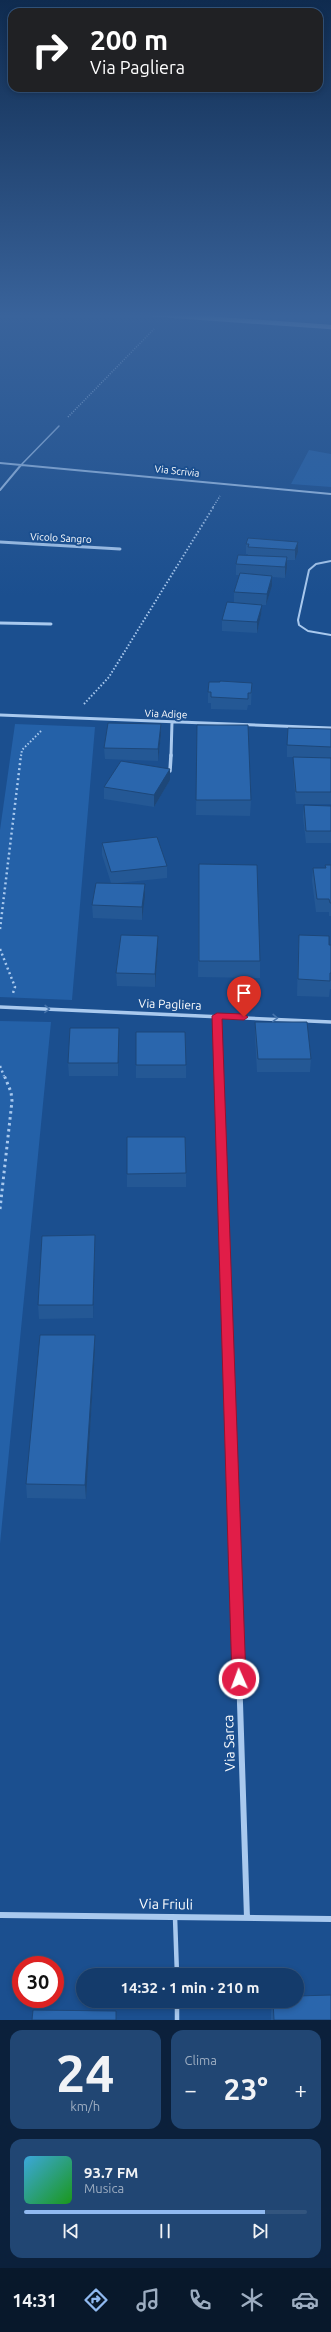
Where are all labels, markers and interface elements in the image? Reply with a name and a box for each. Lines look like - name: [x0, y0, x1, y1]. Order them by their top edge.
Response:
- icon: right: [24, 24, 76, 76]
- text: 200 m: [90, 24, 168, 55]
- text: Via Pagliera: [90, 57, 185, 77]
- street label: Via Scrivia: [154, 463, 200, 479]
- street label: Vicolo Sangro: [30, 531, 92, 545]
- street label: Via Adige: [145, 708, 187, 720]
- pin: [227, 976, 261, 1017]
- icon: arrive: [233, 982, 255, 1004]
- street label: Via Pagliera: [138, 996, 202, 1012]
- one-way arrow: [44, 1005, 50, 1013]
- one-way arrow: [272, 1014, 278, 1022]
- position arrow: [218, 1658, 260, 1700]
- street label: Via Sarca: [220, 1714, 238, 1772]
- street label: Via Friuli: [139, 1896, 193, 1912]
- speed limit sign: 30: [12, 1956, 64, 2008]
- text: 14:32 · 1 min · 210 m: [121, 1979, 259, 1996]
- text: 24: [56, 2044, 115, 2102]
- text: Clima: [185, 2053, 217, 2067]
- text: 23°: [224, 2072, 268, 2106]
- text: −: [185, 2077, 197, 2102]
- text: +: [295, 2077, 307, 2102]
- text: km/h: [70, 2099, 100, 2113]
- text: 93.7 FM: [84, 2164, 138, 2181]
- text: Musica: [84, 2181, 124, 2195]
- icon: previous: [60, 2220, 82, 2242]
- icon: pause: [154, 2220, 176, 2242]
- icon: next: [249, 2220, 271, 2242]
- icon: directions: [82, 2286, 110, 2314]
- icon: music: [134, 2286, 162, 2314]
- icon: phone: [186, 2286, 214, 2314]
- icon: climate: [238, 2286, 266, 2314]
- icon: car: [291, 2286, 319, 2314]
- text: 14:31: [12, 2290, 57, 2310]

